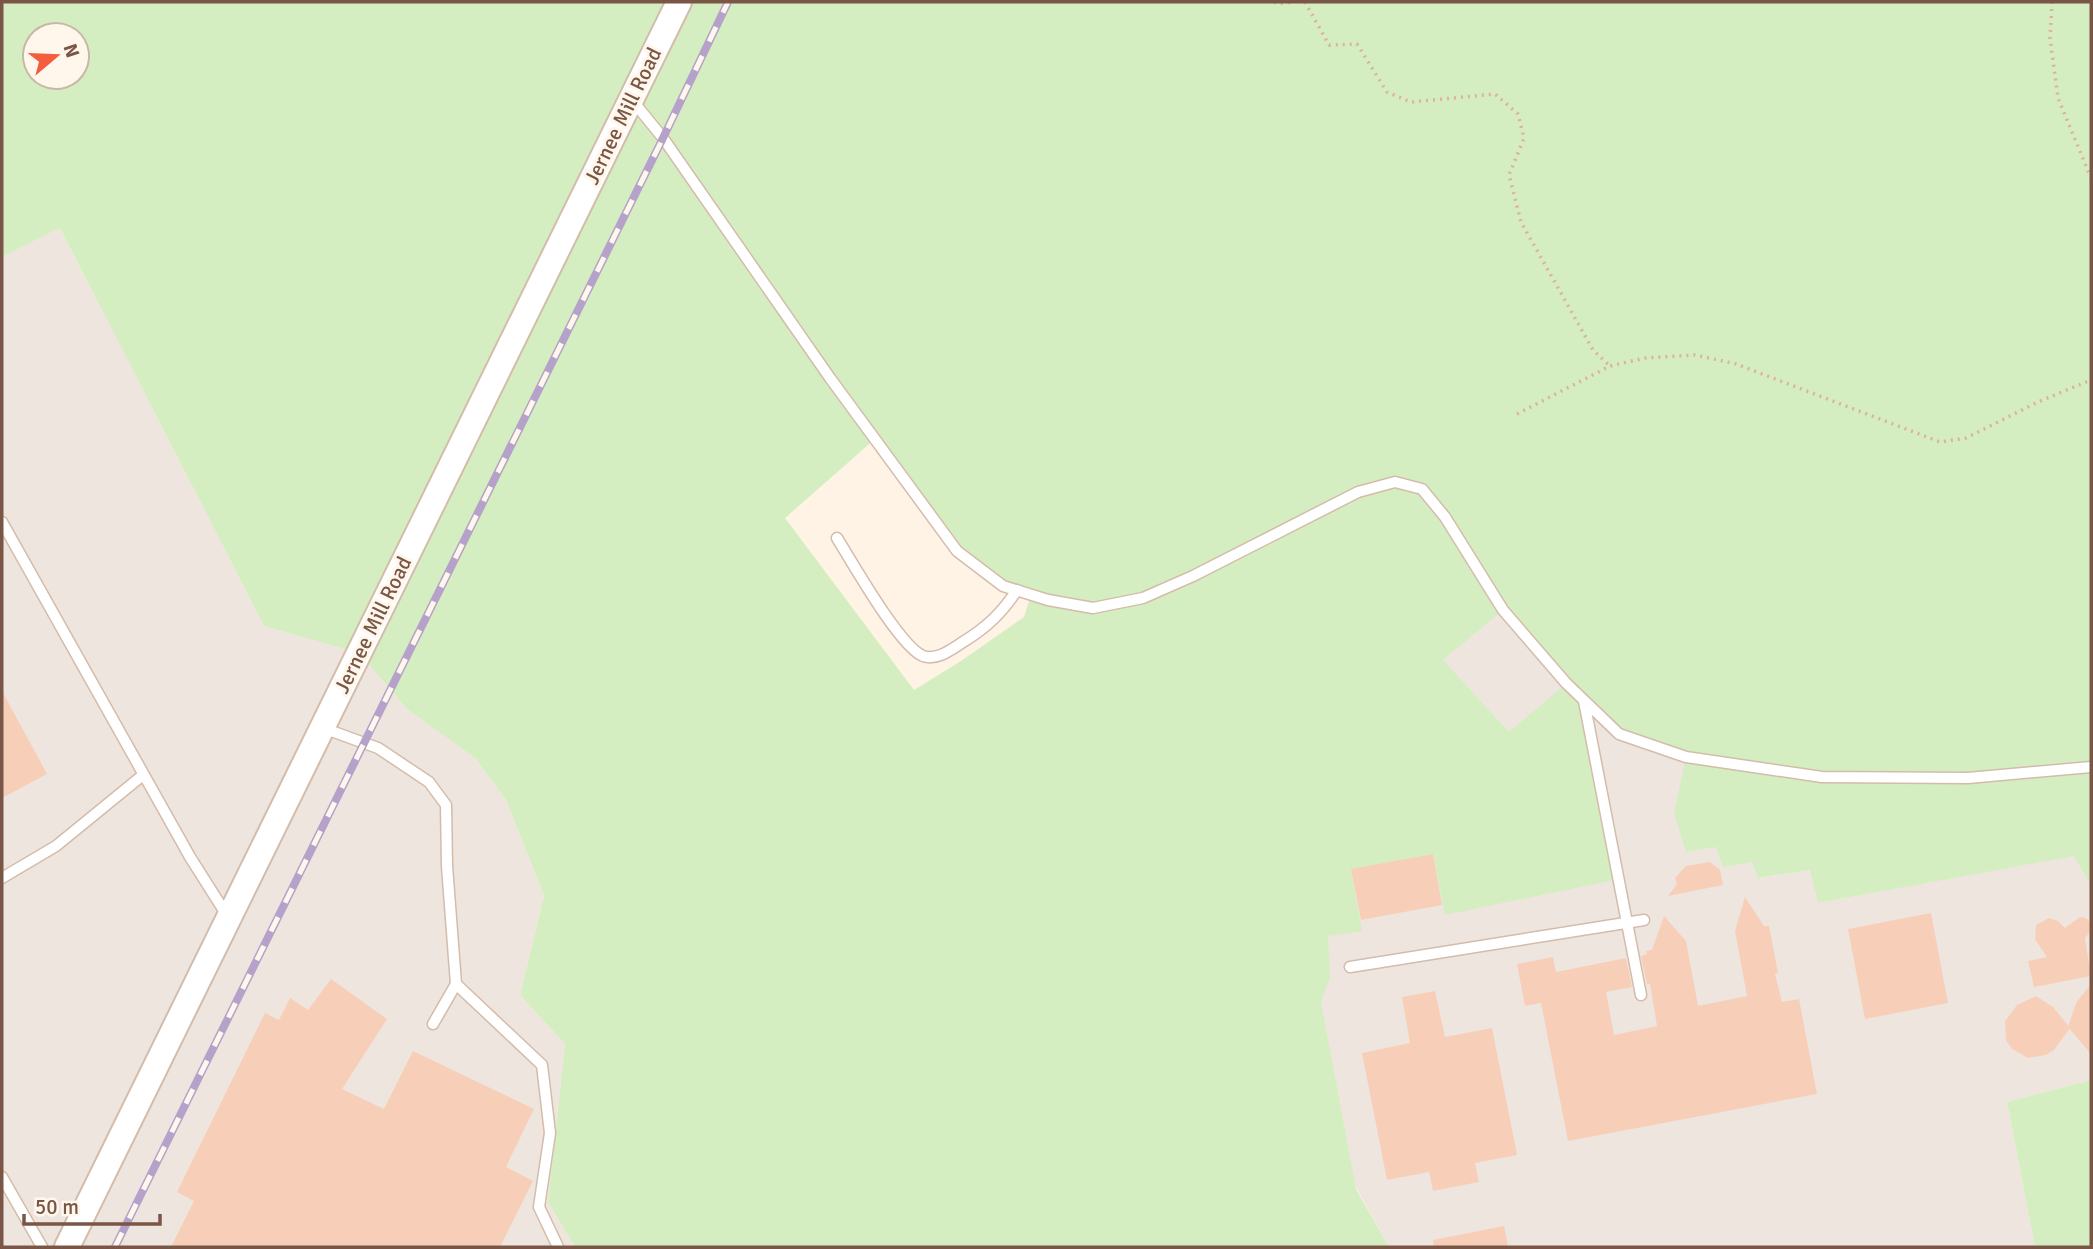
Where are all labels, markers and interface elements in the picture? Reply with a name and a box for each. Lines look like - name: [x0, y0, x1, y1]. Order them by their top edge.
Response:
- north arrow: [21, 21, 91, 91]
- text: N: [58, 41, 85, 61]
- street label: Jernee Mill Road: [579, 43, 667, 189]
- street label: Jernee Mill Road: [329, 552, 417, 698]
- scale bar: [24, 1182, 161, 1226]
- text: 50 m: [35, 1194, 79, 1220]

